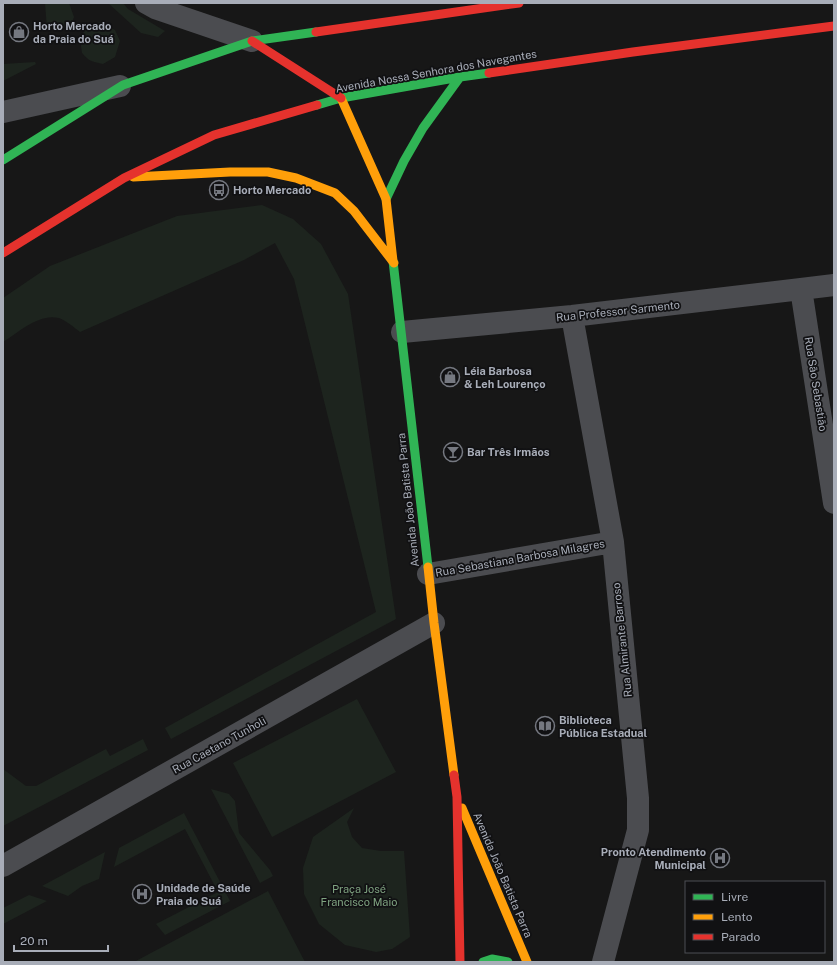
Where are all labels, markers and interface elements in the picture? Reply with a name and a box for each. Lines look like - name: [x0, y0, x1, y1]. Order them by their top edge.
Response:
- place label: Horto Mercado da Praia do Suá: [33, 20, 114, 45]
- shop icon: Horto Mercado da Praia do Suá: [8, 21, 30, 43]
- street label: Avenida Nossa Senhora dos Navegantes: [334, 47, 538, 95]
- bus stop icon: Horto Mercado: [208, 179, 230, 201]
- place label: Horto Mercado: [233, 184, 311, 196]
- street label: Rua Professor Sarmento: [556, 299, 680, 323]
- street label: Rua São Sebastião: [803, 336, 829, 432]
- place label: Léia Barbosa & Leh Lourenço: [464, 365, 546, 391]
- shop icon: Léia Barbosa & Leh Lourenço: [439, 366, 461, 388]
- street label: Avenida João Batista Parra: [395, 432, 421, 568]
- bar icon: Bar Três Irmãos: [442, 441, 464, 463]
- place label: Bar Três Irmãos: [467, 446, 550, 458]
- street label: Rua Sebastiana Barbosa Milagres: [434, 537, 606, 579]
- street label: Rua Almirante Barroso: [610, 582, 634, 698]
- street label: Rua Caetano Tunholi: [170, 714, 268, 776]
- place label: Biblioteca Pública Estadual: [559, 714, 648, 739]
- library icon: Biblioteca Pública Estadual: [534, 715, 556, 737]
- street label: Avenida João Batista Parra: [471, 811, 535, 939]
- place label: Pronto Atendimento Municipal: [601, 846, 706, 871]
- hospital icon: Pronto Atendimento Municipal: [709, 847, 731, 869]
- legend: [685, 881, 825, 953]
- place label: Unidade de Saúde Praia do Suá: [156, 882, 251, 907]
- hospital icon: Unidade de Saúde Praia do Suá: [131, 883, 153, 905]
- park label: Praça José Francisco Maio: [321, 883, 397, 908]
- text: Livre: [721, 890, 749, 904]
- text: Lento: [721, 910, 753, 924]
- scale bar: [14, 927, 108, 953]
- text: Parado: [721, 930, 760, 944]
- text: 20 m: [20, 934, 48, 948]

